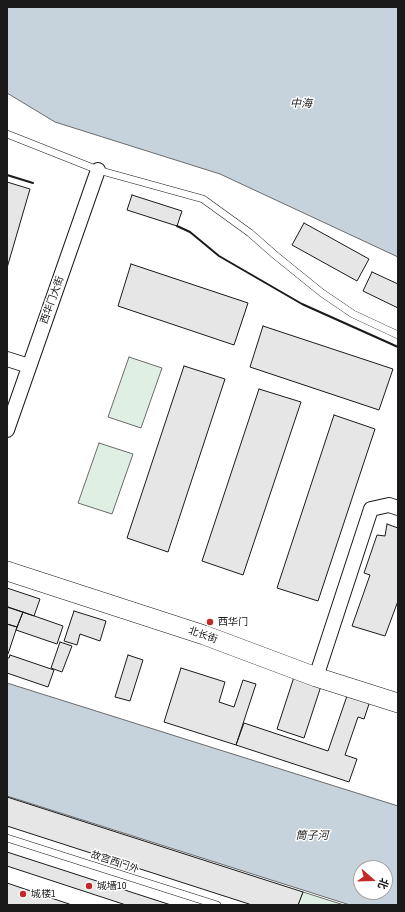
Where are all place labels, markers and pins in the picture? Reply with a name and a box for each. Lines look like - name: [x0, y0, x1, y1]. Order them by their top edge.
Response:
- place label: 西华门: [218, 616, 248, 628]
- marker: 西华门: [205, 617, 215, 627]
- place label: 城墙10: [97, 880, 126, 892]
- marker: 城墙10: [84, 881, 94, 891]
- place label: 城楼1: [31, 888, 56, 900]
- marker: 城楼1: [18, 889, 28, 899]

